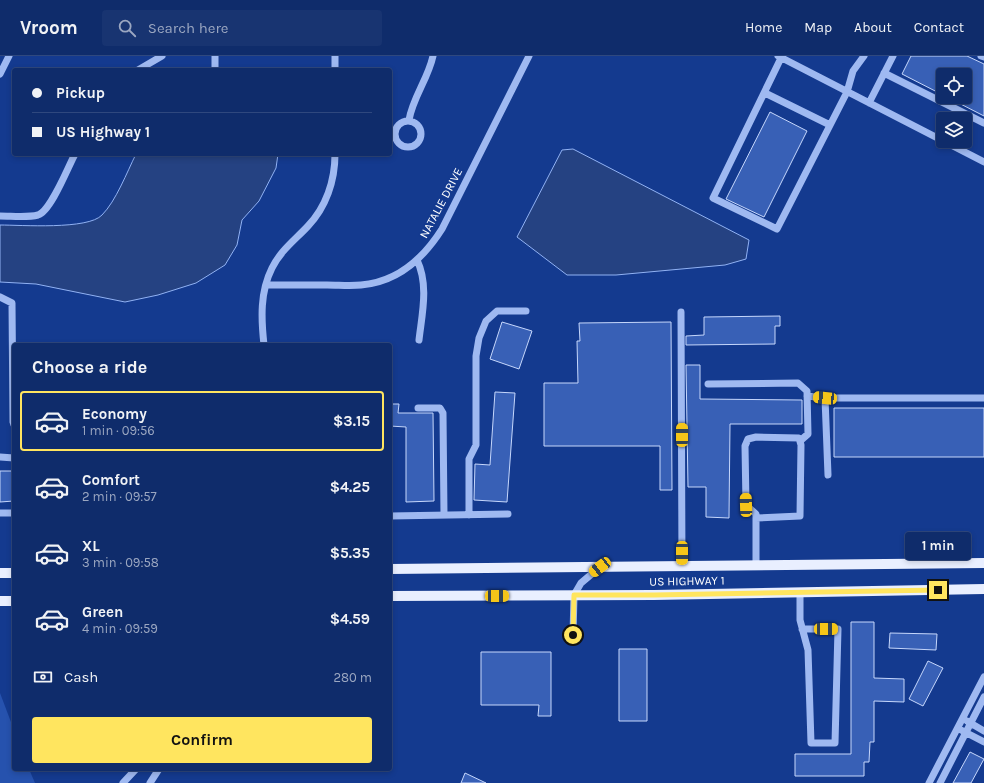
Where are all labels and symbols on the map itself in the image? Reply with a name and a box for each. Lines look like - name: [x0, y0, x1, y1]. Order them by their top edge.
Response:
- street label: NATALIE DRIVE: [417, 165, 465, 241]
- car: [812, 391, 838, 405]
- car: [676, 423, 688, 447]
- car: [740, 493, 752, 517]
- callout: 1 min: [905, 532, 971, 560]
- car: [676, 541, 688, 565]
- car: [587, 555, 613, 579]
- street label: US HIGHWAY 1: [649, 573, 725, 589]
- route end: [929, 581, 947, 599]
- car: [485, 590, 509, 602]
- car: [814, 623, 838, 635]
- route start: [564, 626, 582, 644]

